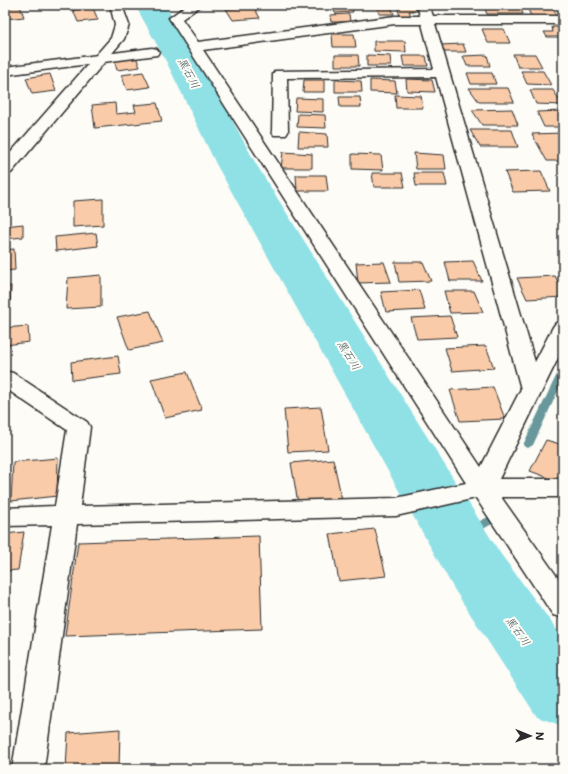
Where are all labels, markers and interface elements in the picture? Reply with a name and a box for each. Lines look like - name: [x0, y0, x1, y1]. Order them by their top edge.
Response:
- water label: 黒石川: [174, 55, 203, 91]
- water label: 黒石川: [334, 337, 363, 373]
- water label: 黒石川: [502, 613, 533, 649]
- north arrow: [510, 716, 550, 756]
- text: N: [532, 732, 547, 741]

